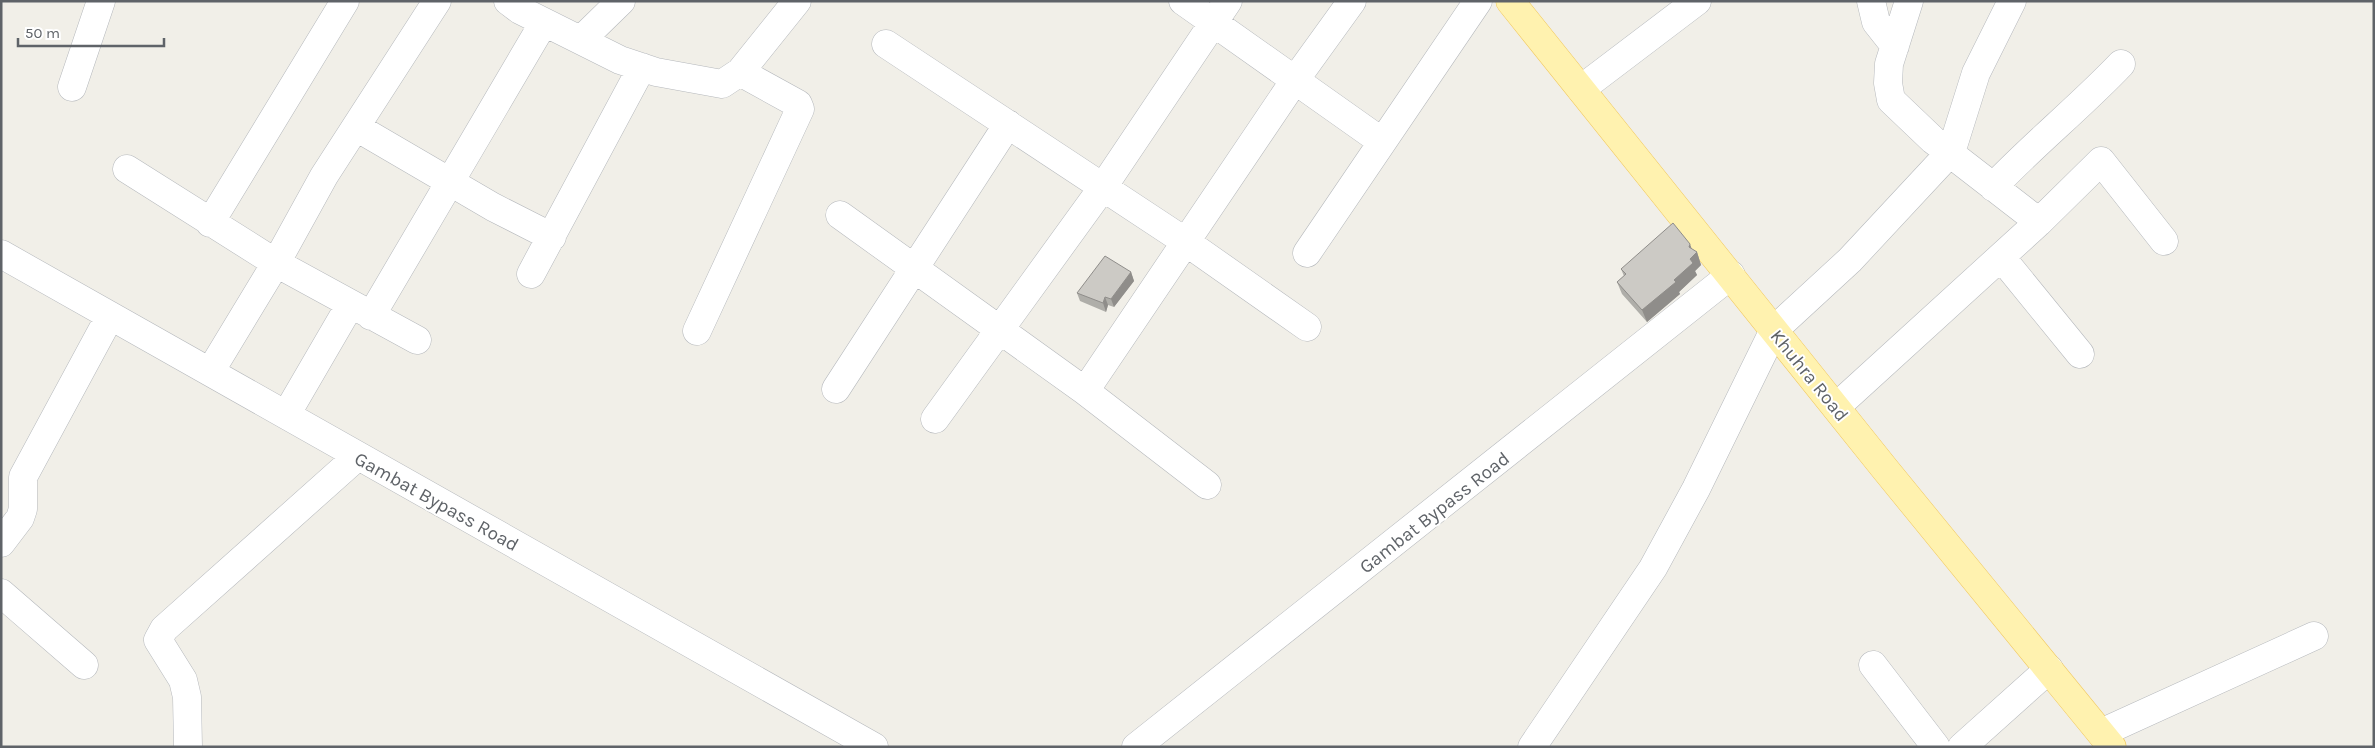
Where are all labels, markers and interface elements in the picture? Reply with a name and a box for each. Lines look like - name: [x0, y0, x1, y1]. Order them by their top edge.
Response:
- scale bar: [18, 15, 164, 47]
- text: 50 m: [25, 24, 60, 42]
- street label: Khuhra Road: [1766, 325, 1853, 426]
- street label: Gambat Bypass Road: [1355, 447, 1514, 578]
- street label: Gambat Bypass Road: [351, 448, 522, 556]

